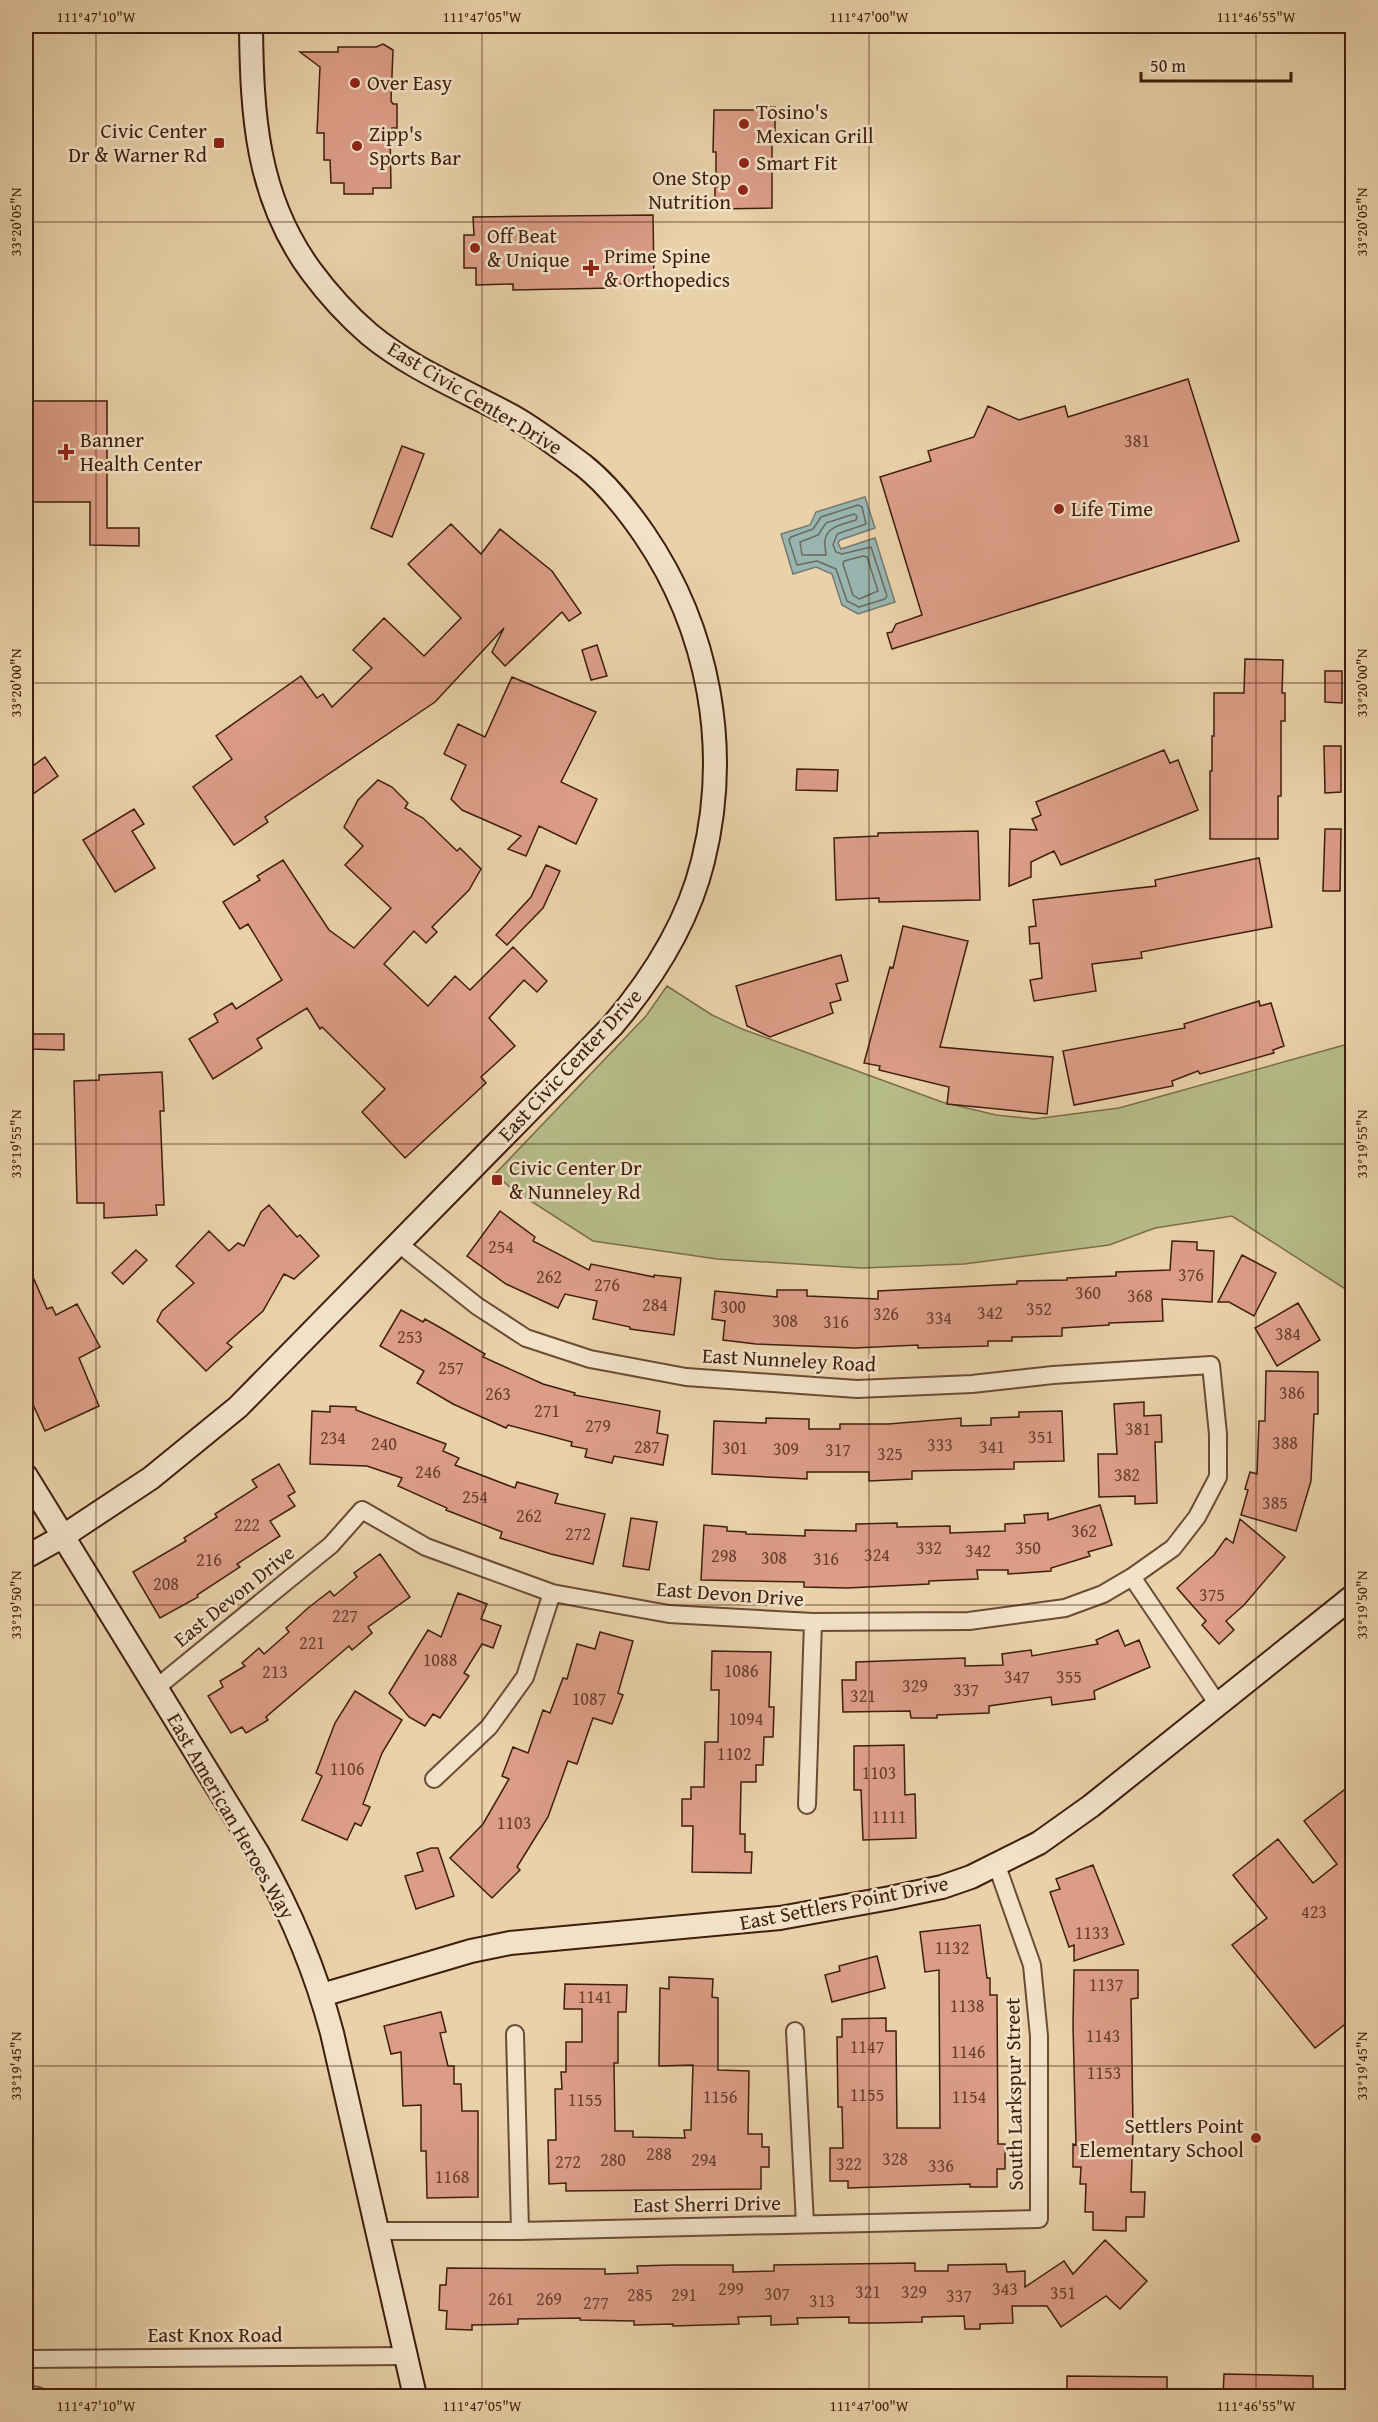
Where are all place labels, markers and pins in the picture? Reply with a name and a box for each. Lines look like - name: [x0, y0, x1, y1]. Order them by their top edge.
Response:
- place label: Over Easy: [367, 67, 453, 98]
- marker: Over Easy: [348, 76, 362, 90]
- place label: Tosino's Mexican Grill: [756, 96, 874, 151]
- place label: Civic Center Dr & Warner Rd: [68, 115, 208, 170]
- marker: Tosino's Mexican Grill: [737, 117, 751, 131]
- place label: Zipp's Sports Bar: [369, 118, 461, 173]
- marker: Civic Center Dr & Warner Rd: [212, 136, 226, 150]
- marker: Zipp's Sports Bar: [350, 139, 364, 153]
- place label: Smart Fit: [756, 147, 838, 178]
- marker: Smart Fit: [737, 156, 751, 170]
- place label: One Stop Nutrition: [648, 162, 731, 217]
- marker: One Stop Nutrition: [736, 183, 750, 197]
- place label: Off Beat & Unique: [487, 220, 570, 275]
- place label: Prime Spine & Orthopedics: [604, 240, 730, 295]
- marker: Off Beat & Unique: [468, 241, 482, 255]
- marker: Prime Spine & Orthopedics: [582, 259, 600, 277]
- place label: Banner Health Center: [80, 424, 203, 479]
- marker: Banner Health Center: [57, 443, 75, 461]
- place label: Life Time: [1071, 493, 1153, 524]
- marker: Life Time: [1052, 502, 1066, 516]
- place label: Civic Center Dr & Nunneley Rd: [509, 1152, 642, 1207]
- marker: Civic Center Dr & Nunneley Rd: [490, 1173, 504, 1187]
- place label: Settlers Point Elementary School: [1079, 2110, 1245, 2165]
- marker: Settlers Point Elementary School: [1249, 2131, 1263, 2145]

